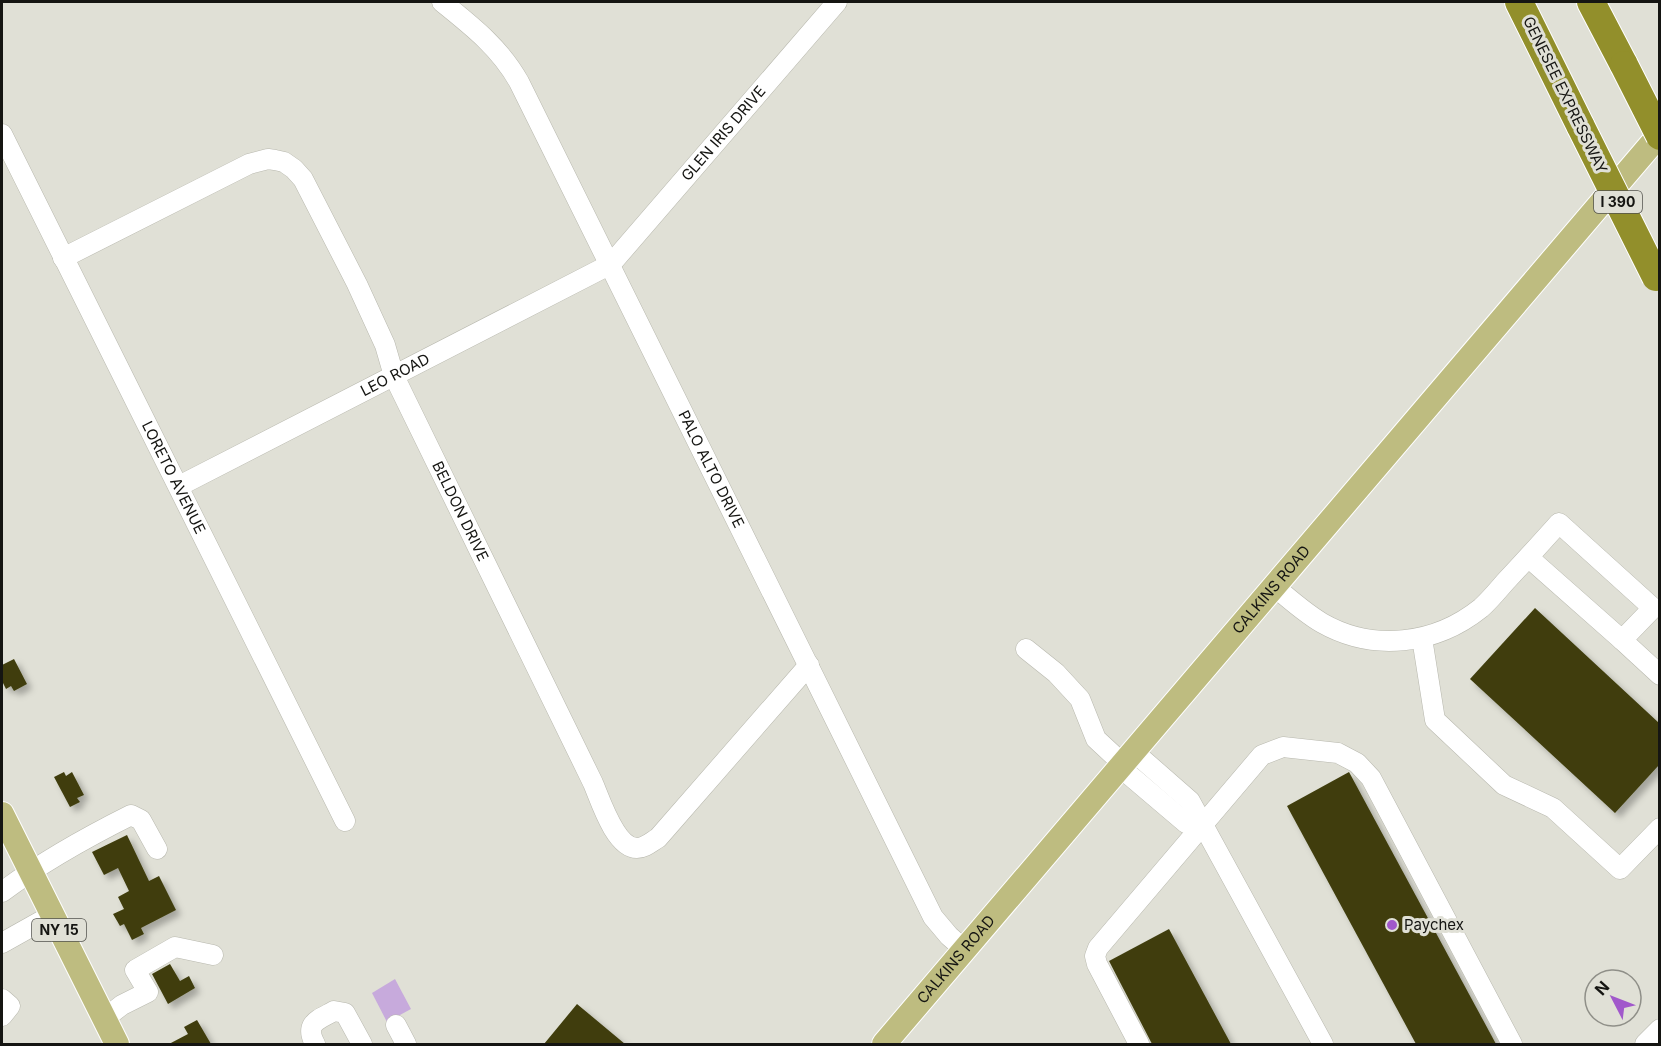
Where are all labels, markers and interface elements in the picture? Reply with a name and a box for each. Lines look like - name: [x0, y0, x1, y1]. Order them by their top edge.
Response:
- street label: GENESEE EXPRESSWAY: [1519, 13, 1612, 176]
- street label: GLEN IRIS DRIVE: [677, 82, 769, 185]
- road number: I 390: [1594, 191, 1642, 213]
- street label: LEO ROAD: [357, 349, 433, 400]
- street label: PALO ALTO DRIVE: [674, 407, 749, 531]
- street label: LORETO AVENUE: [138, 418, 210, 537]
- street label: BELDON DRIVE: [428, 458, 493, 564]
- street label: CALKINS ROAD: [1228, 541, 1314, 638]
- street label: CALKINS ROAD: [913, 911, 999, 1007]
- place label: Paychex: [1404, 915, 1464, 934]
- marker: Paychex: [1385, 918, 1399, 932]
- road number: NY 15: [32, 919, 86, 941]
- north arrow: [1583, 968, 1643, 1028]
- text: N: [1590, 977, 1613, 999]

